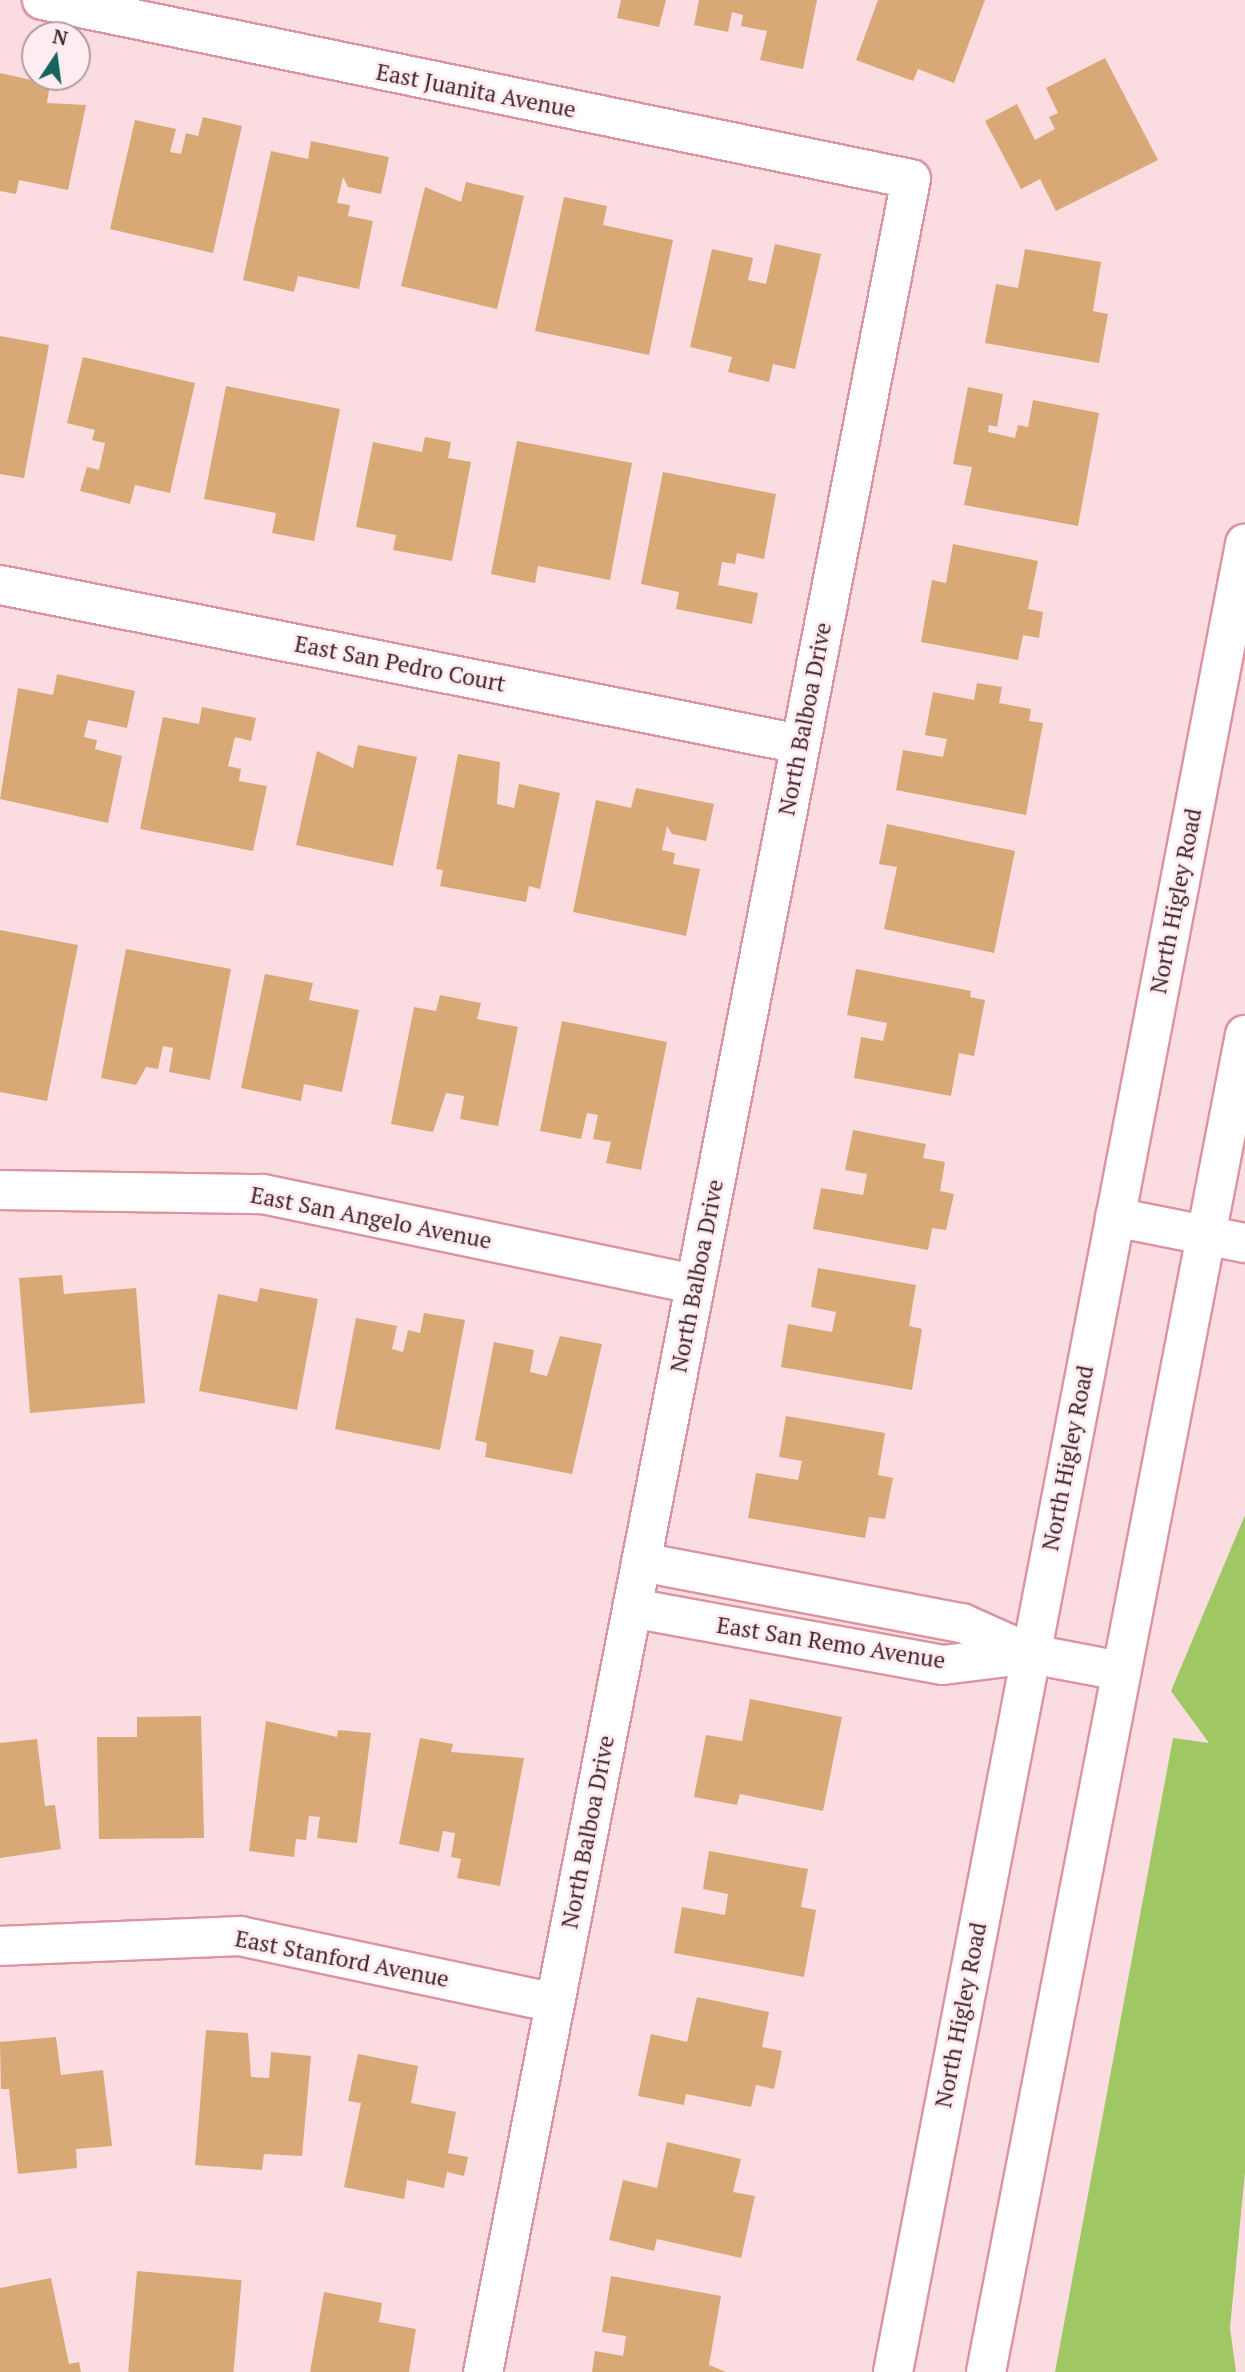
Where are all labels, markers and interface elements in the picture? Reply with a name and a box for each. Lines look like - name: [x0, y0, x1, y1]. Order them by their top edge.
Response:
- north arrow: [21, 21, 91, 91]
- text: N: [51, 23, 70, 51]
- street label: East Juanita Avenue: [374, 58, 578, 124]
- street label: North Balboa Drive: [773, 620, 837, 818]
- street label: East San Pedro Court: [292, 630, 508, 698]
- street label: North Higley Road: [1144, 806, 1208, 996]
- street label: North Balboa Drive: [665, 1177, 729, 1375]
- street label: East San Angelo Avenue: [248, 1181, 494, 1255]
- street label: North Higley Road: [1036, 1363, 1100, 1553]
- street label: East San Remo Avenue: [715, 1611, 947, 1675]
- street label: North Balboa Drive: [556, 1733, 620, 1931]
- street label: North Higley Road: [929, 1920, 993, 2110]
- street label: East Stanford Avenue: [232, 1925, 452, 1993]

